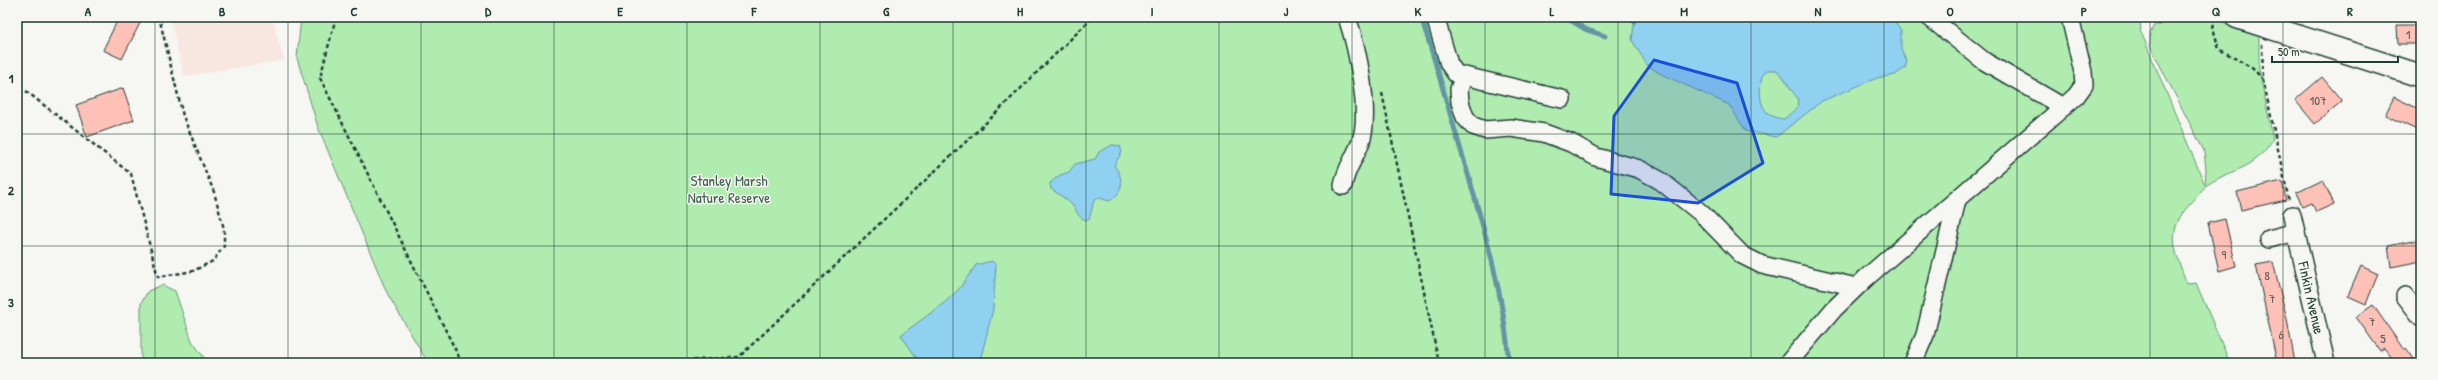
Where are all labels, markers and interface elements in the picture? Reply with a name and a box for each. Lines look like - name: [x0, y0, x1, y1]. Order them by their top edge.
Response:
- text: A: [85, 2, 92, 20]
- text: B: [219, 2, 226, 20]
- text: C: [350, 2, 358, 20]
- text: D: [485, 2, 492, 20]
- text: E: [617, 2, 623, 20]
- text: F: [751, 2, 758, 20]
- text: G: [883, 2, 890, 20]
- text: H: [1017, 2, 1023, 20]
- text: I: [1150, 2, 1154, 20]
- text: J: [1284, 2, 1289, 20]
- text: K: [1415, 2, 1422, 20]
- text: L: [1550, 2, 1555, 20]
- text: M: [1680, 2, 1688, 20]
- text: N: [1815, 2, 1822, 20]
- text: O: [1946, 2, 1954, 20]
- text: P: [2081, 2, 2087, 20]
- text: Q: [2212, 2, 2221, 20]
- text: R: [2347, 2, 2353, 20]
- house number: 1: [2406, 25, 2411, 43]
- scale bar: [2272, 38, 2398, 64]
- text: 50 m: [2278, 43, 2299, 60]
- text: 1: [9, 69, 14, 87]
- house number: 107: [2310, 91, 2326, 109]
- park label: Stanley Marsh Nature Reserve: [688, 170, 770, 208]
- text: 2: [8, 181, 15, 199]
- house number: 9: [2222, 245, 2227, 263]
- street label: Finkin Avenue: [2293, 258, 2330, 336]
- house number: 8: [2264, 266, 2270, 284]
- house number: 7: [2269, 289, 2275, 307]
- text: 3: [8, 293, 14, 311]
- house number: 7: [2369, 312, 2375, 330]
- house number: 6: [2278, 325, 2284, 343]
- house number: 5: [2380, 329, 2386, 347]

